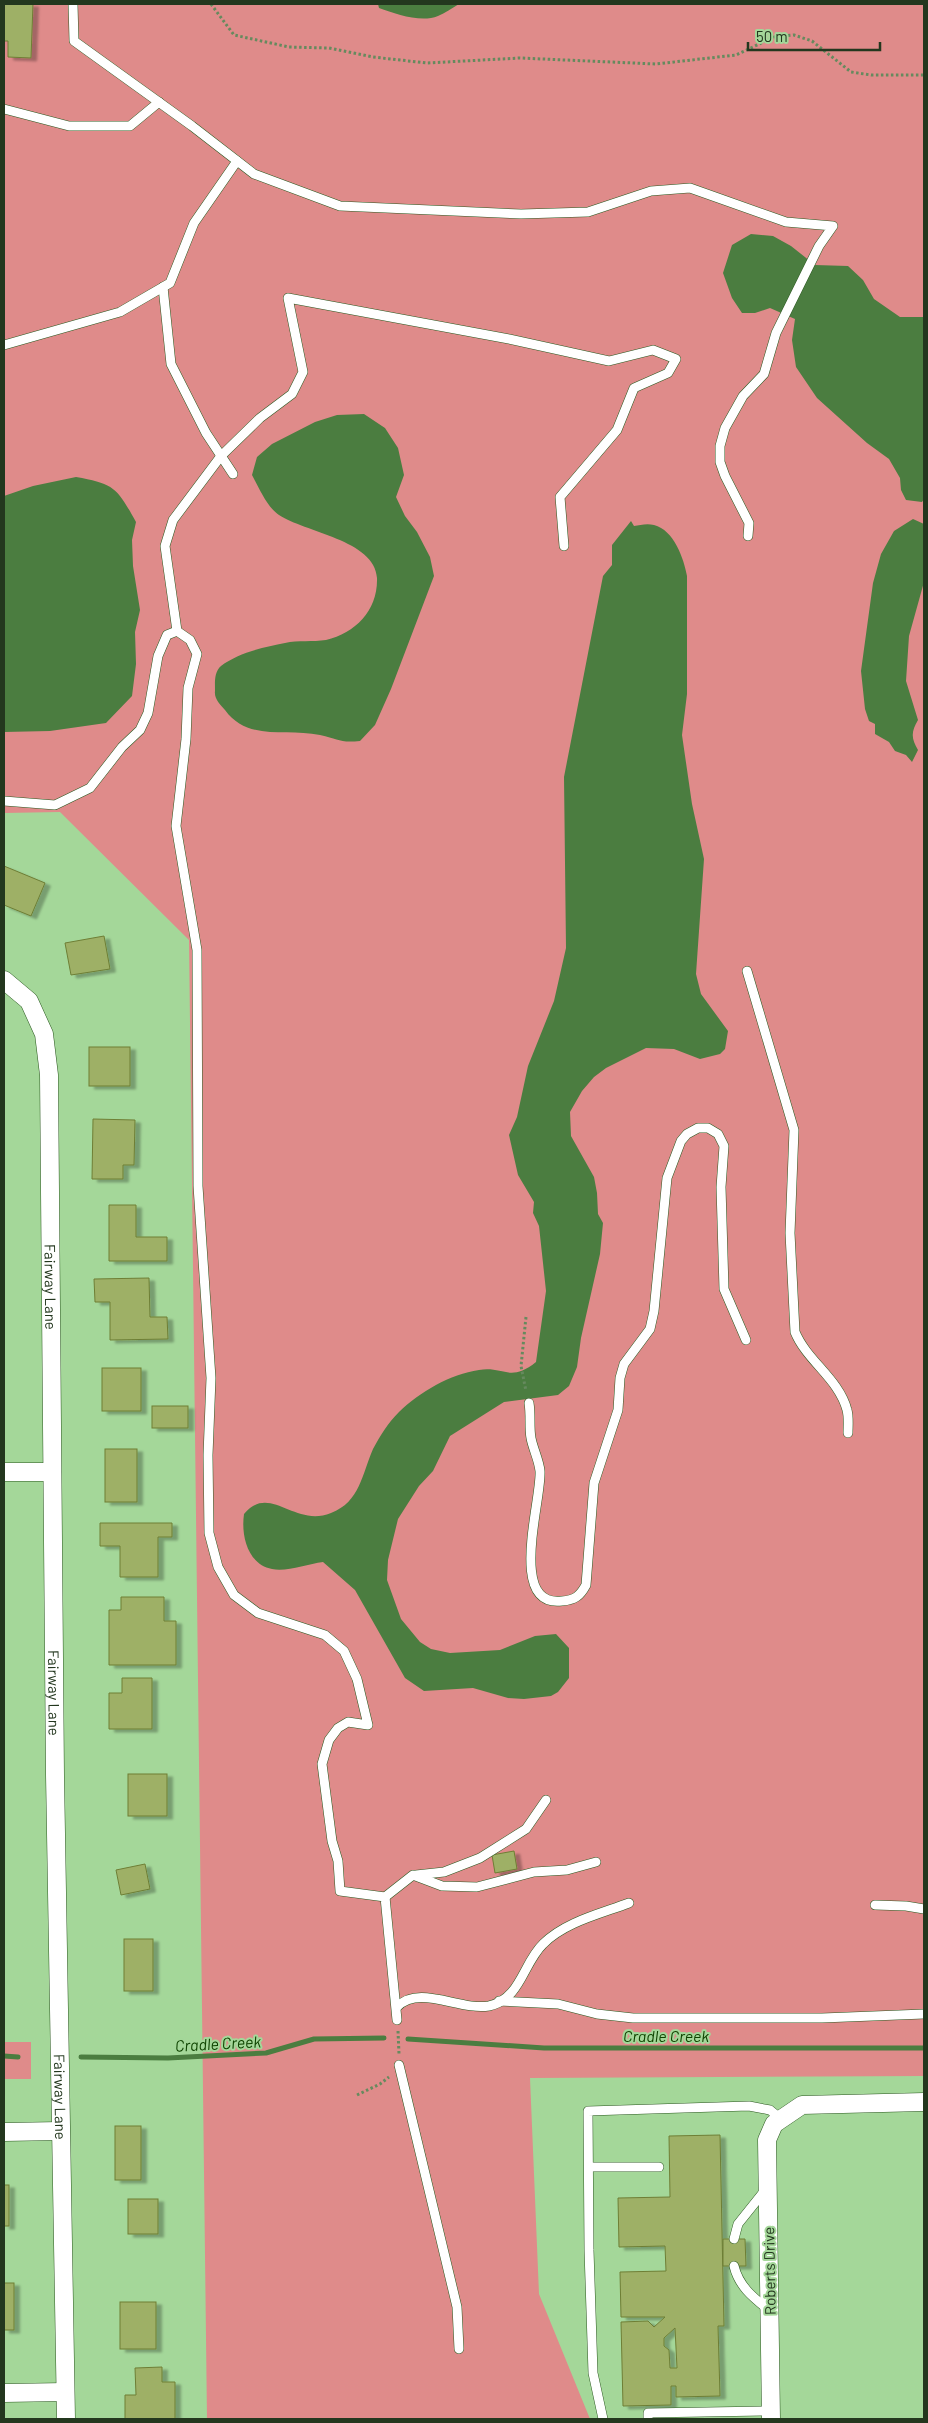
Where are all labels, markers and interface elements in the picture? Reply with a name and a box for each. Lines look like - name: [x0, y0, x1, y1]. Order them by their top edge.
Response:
- scale bar: [748, 20, 880, 52]
- text: 50 m: [756, 27, 788, 45]
- street label: Fairway Lane: [41, 1244, 60, 1330]
- street label: Fairway Lane: [45, 1650, 64, 1736]
- water label: Cradle Creek: [623, 2026, 709, 2045]
- water label: Cradle Creek: [175, 2031, 262, 2055]
- street label: Fairway Lane: [51, 2054, 70, 2140]
- street label: Roberts Drive: [759, 2227, 779, 2315]

